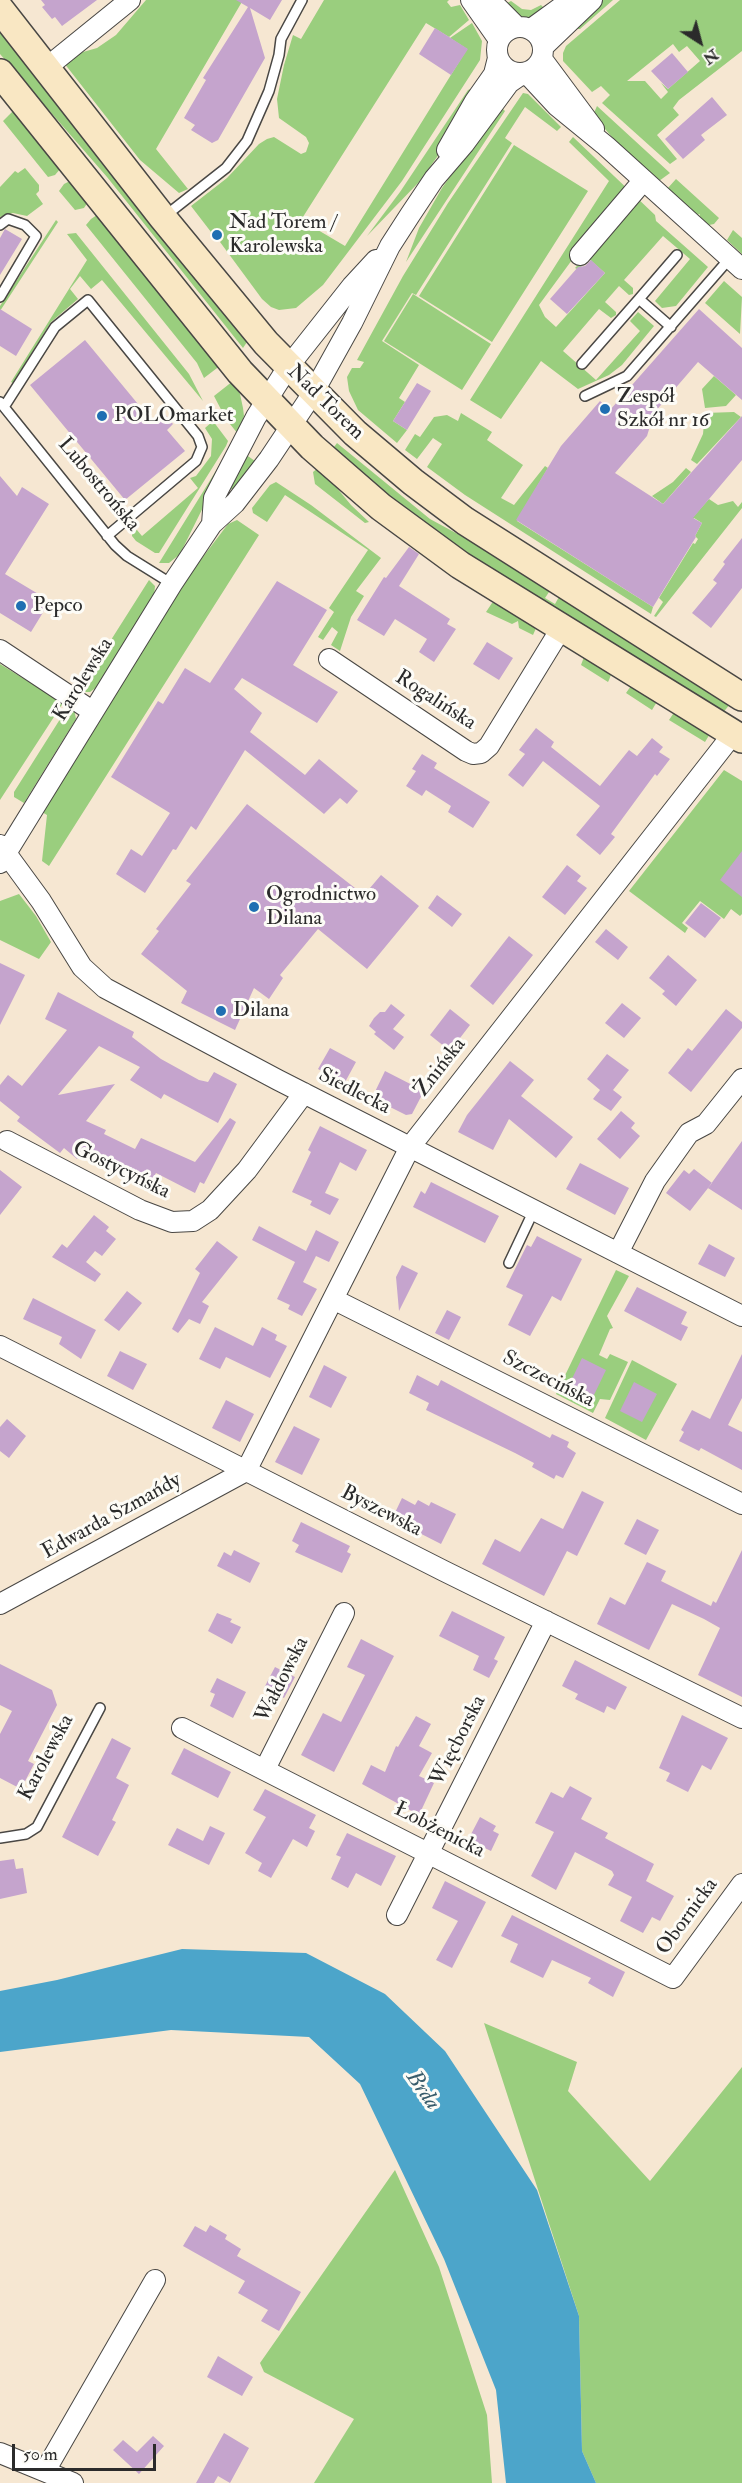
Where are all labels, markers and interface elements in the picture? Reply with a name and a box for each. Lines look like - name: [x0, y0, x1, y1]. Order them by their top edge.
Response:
- north arrow: [670, 12, 730, 72]
- text: N: [699, 44, 722, 69]
- place label: Nad Torem / Karolewska: [229, 210, 336, 260]
- marker: Nad Torem / Karolewska: [210, 228, 224, 242]
- street label: Nad Torem: [281, 360, 369, 446]
- place label: Zespół Szkół nr 16: [617, 384, 709, 434]
- marker: Zespół Szkół nr 16: [598, 402, 612, 416]
- place label: POLOmarket: [114, 403, 233, 429]
- marker: POLOmarket: [95, 409, 109, 423]
- street label: Lubostrońska: [51, 433, 145, 537]
- place label: Pepco: [33, 593, 83, 619]
- marker: Pepco: [14, 599, 28, 613]
- street label: Karolewska: [48, 634, 120, 726]
- street label: Rogalińska: [390, 666, 480, 736]
- place label: Ogrodnictwo Dilana: [266, 882, 376, 932]
- marker: Ogrodnictwo Dilana: [247, 900, 261, 914]
- place label: Dilana: [233, 998, 289, 1024]
- marker: Dilana: [214, 1004, 228, 1018]
- street label: Żnińska: [410, 1033, 472, 1103]
- street label: Siedlecka: [314, 1063, 394, 1121]
- street label: Gostycyńska: [68, 1137, 174, 1205]
- street label: Szczecińska: [498, 1346, 598, 1414]
- street label: Edwarda Szmańdy: [38, 1468, 186, 1566]
- street label: Byszewska: [336, 1481, 426, 1543]
- street label: Wałdowska: [251, 1633, 315, 1727]
- street label: Więcborska: [426, 1692, 492, 1790]
- street label: Karolewska: [14, 1711, 80, 1805]
- street label: Łobżenicka: [390, 1798, 488, 1864]
- street label: Obornicka: [652, 1874, 724, 1960]
- water label: Brda: [399, 2066, 445, 2116]
- scale bar: [15, 2432, 159, 2470]
- text: 50 m: [23, 2443, 58, 2466]

